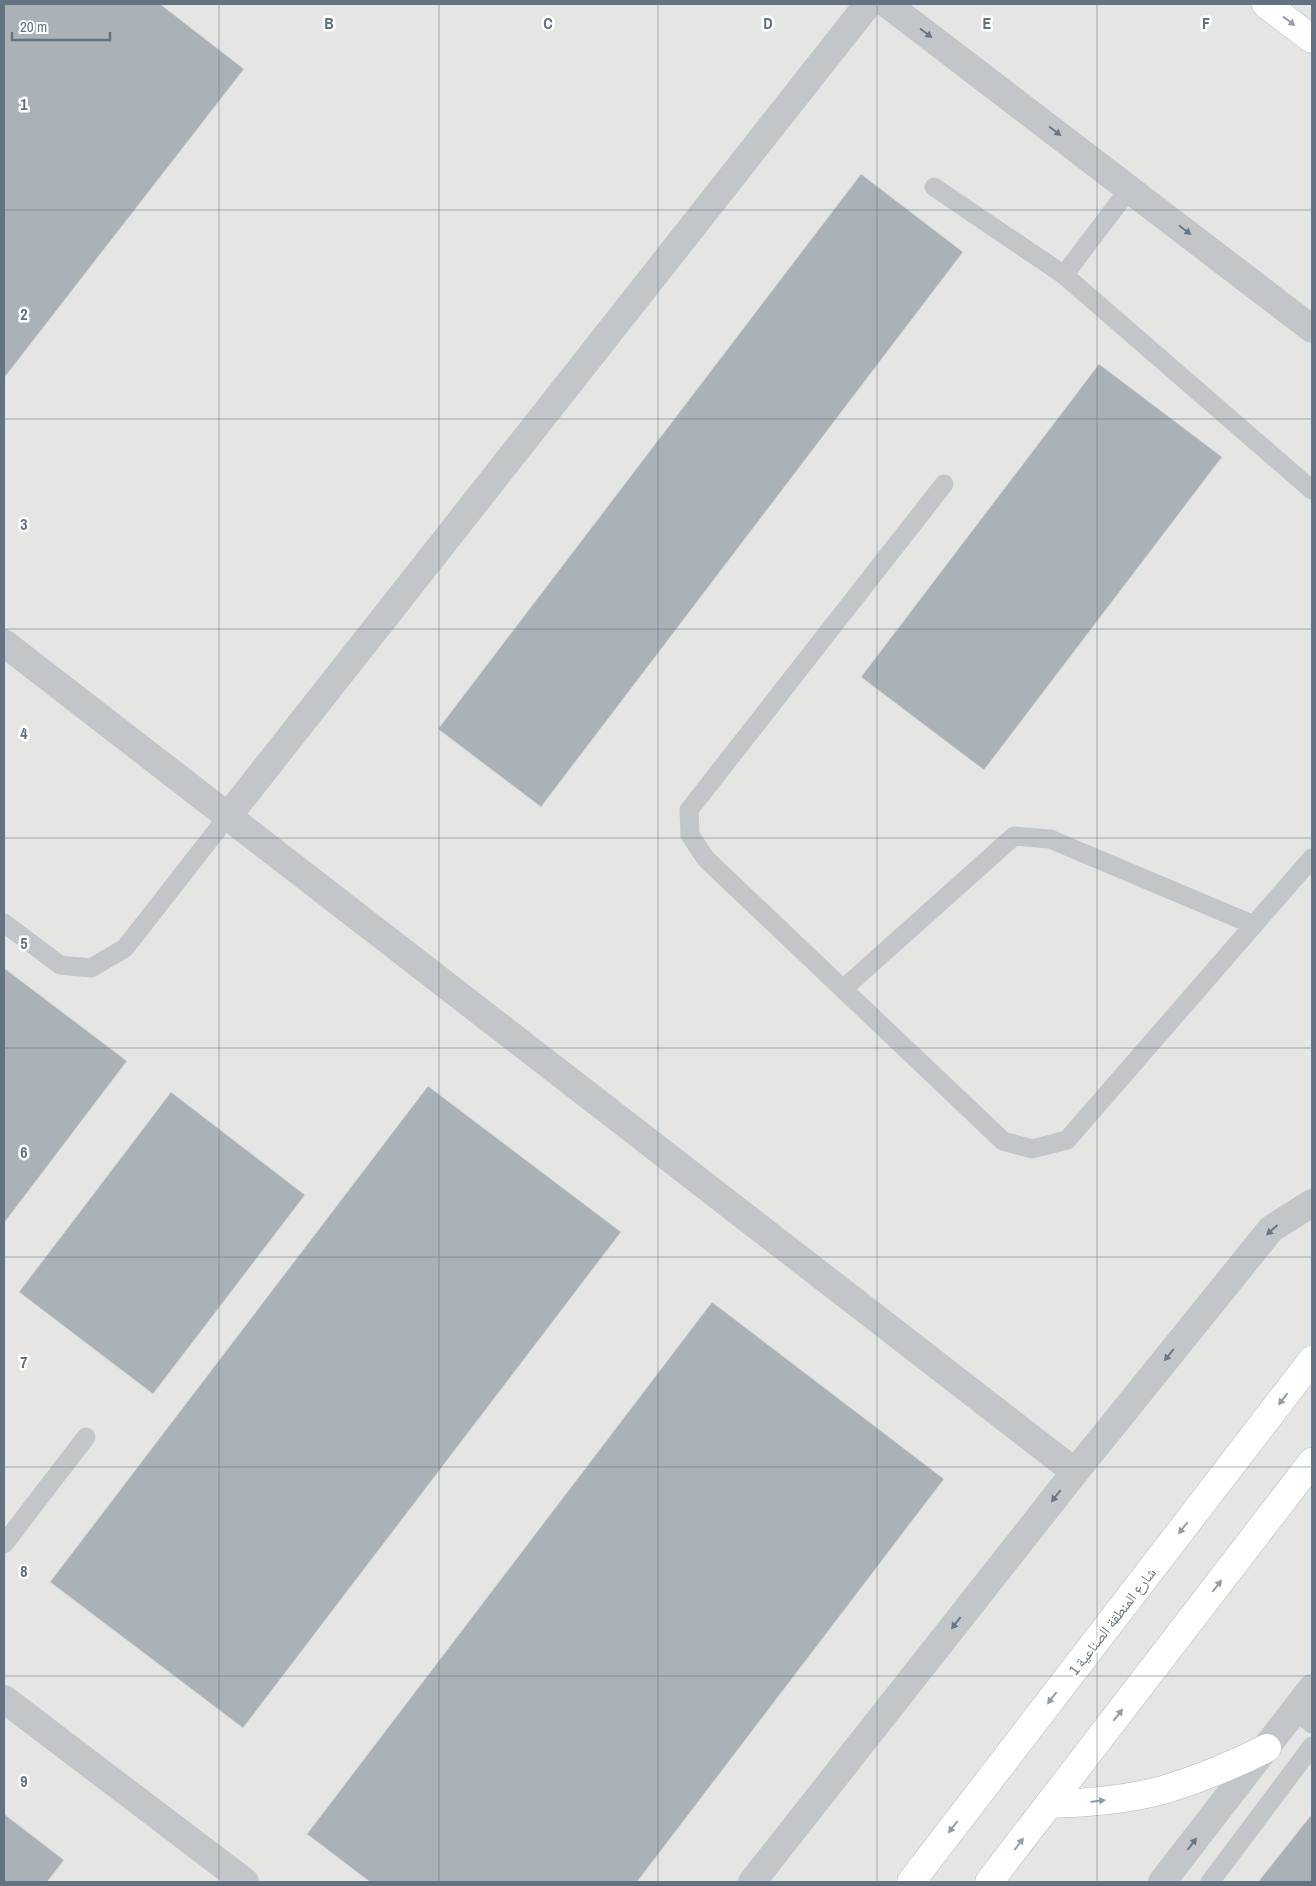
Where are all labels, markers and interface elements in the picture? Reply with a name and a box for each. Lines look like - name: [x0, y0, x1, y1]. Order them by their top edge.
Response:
- scale bar: [12, 10, 110, 42]
- text: B: [324, 12, 334, 34]
- text: C: [543, 12, 553, 34]
- text: D: [763, 12, 773, 34]
- text: E: [983, 12, 992, 34]
- text: F: [1202, 12, 1210, 34]
- text: 20 m: [20, 16, 47, 37]
- one-way arrow: [1282, 16, 1295, 27]
- one-way arrow: [919, 28, 933, 38]
- text: 1: [20, 93, 28, 115]
- one-way arrow: [1048, 126, 1061, 137]
- one-way arrow: [1178, 224, 1191, 235]
- text: 2: [20, 303, 28, 325]
- text: 3: [20, 513, 28, 535]
- text: 4: [20, 722, 28, 744]
- text: 5: [20, 932, 28, 954]
- text: 6: [20, 1141, 28, 1163]
- one-way arrow: [1265, 1224, 1278, 1235]
- one-way arrow: [1164, 1348, 1175, 1361]
- text: 7: [20, 1351, 28, 1373]
- one-way arrow: [1277, 1392, 1288, 1405]
- one-way arrow: [1051, 1489, 1062, 1502]
- one-way arrow: [1178, 1521, 1189, 1534]
- text: 8: [20, 1560, 28, 1582]
- street label: شارع المنطقة الصناعية 1: [1063, 1563, 1161, 1679]
- one-way arrow: [1212, 1579, 1222, 1593]
- one-way arrow: [950, 1616, 961, 1629]
- one-way arrow: [1047, 1691, 1058, 1704]
- one-way arrow: [1113, 1708, 1123, 1722]
- text: 9: [20, 1770, 28, 1792]
- one-way arrow: [1090, 1797, 1106, 1805]
- one-way arrow: [948, 1820, 959, 1833]
- one-way arrow: [1014, 1837, 1024, 1851]
- one-way arrow: [1187, 1838, 1198, 1851]

